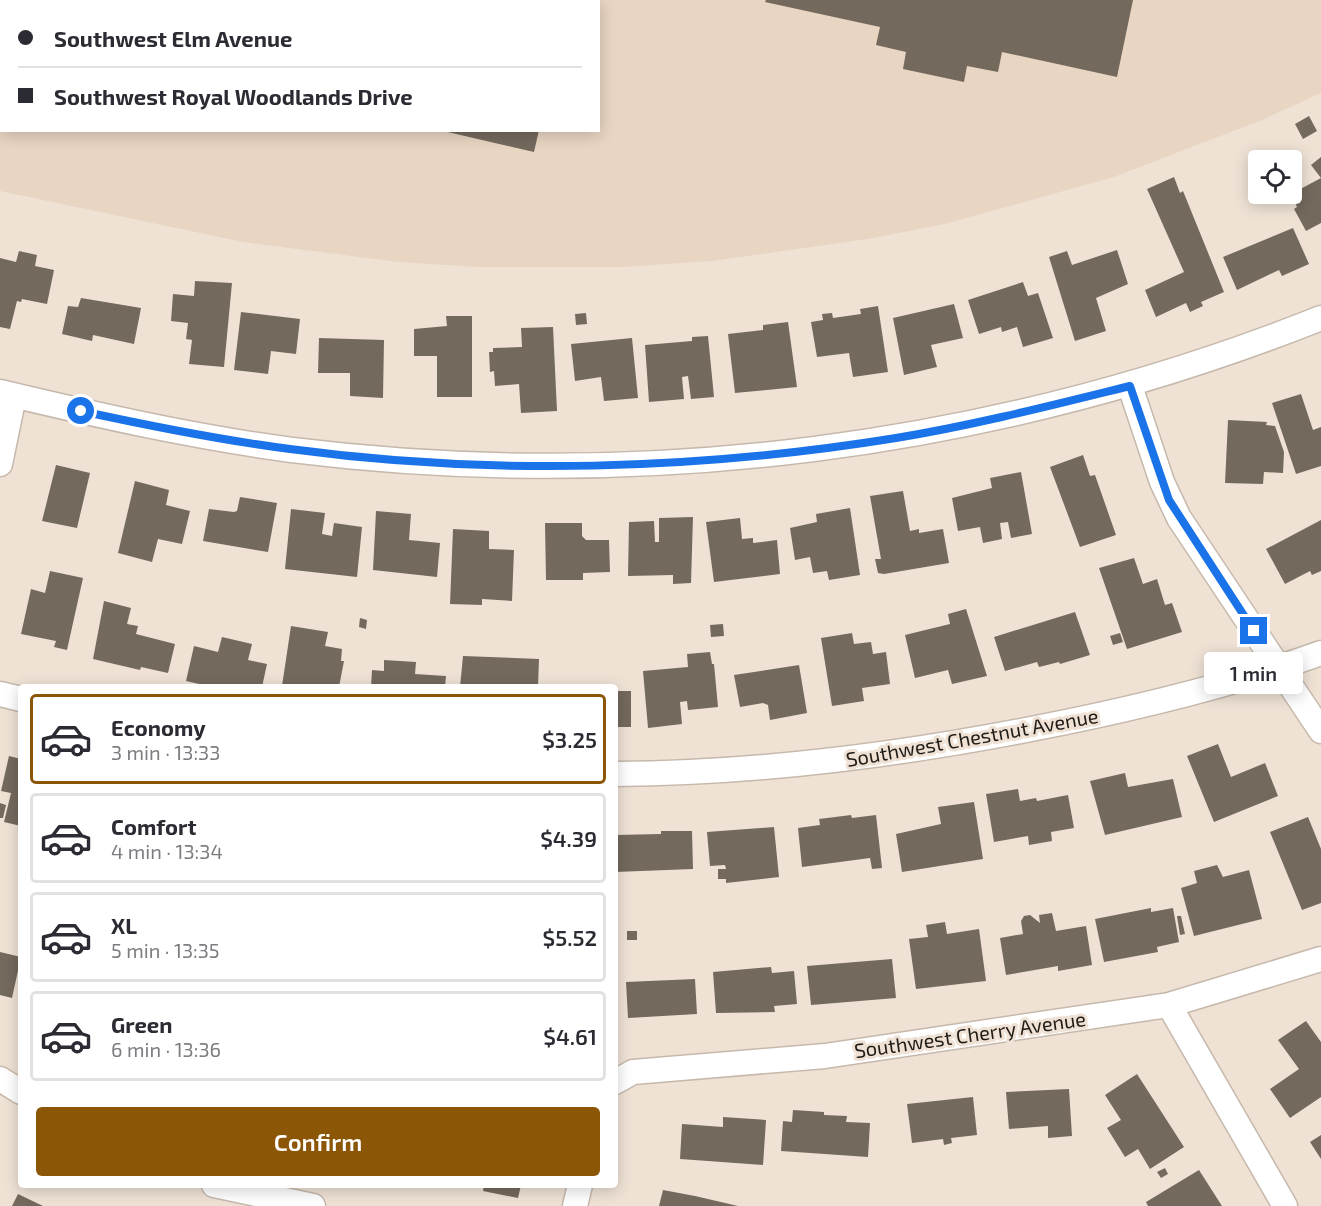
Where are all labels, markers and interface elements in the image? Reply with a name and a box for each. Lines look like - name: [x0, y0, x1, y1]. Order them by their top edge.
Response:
- text: Southwest Elm Avenue: [54, 25, 292, 51]
- text: Southwest Royal Woodlands Drive: [54, 83, 413, 109]
- map controls: [1248, 150, 1302, 204]
- button: locate: [1248, 150, 1302, 204]
- route start: [67, 397, 94, 424]
- route end: [1240, 617, 1267, 644]
- callout: 1 min: [1204, 652, 1304, 694]
- text: 1 min: [1230, 661, 1277, 685]
- street label: Southwest Chestnut Avenue: [844, 703, 1100, 771]
- icon: car: [39, 712, 93, 766]
- text: Economy: [111, 714, 206, 740]
- text: $3.25: [542, 726, 597, 752]
- text: 3 min · 13:33: [111, 740, 220, 764]
- icon: car: [39, 811, 93, 865]
- text: Comfort: [111, 813, 196, 839]
- text: $4.39: [540, 825, 597, 851]
- text: 4 min · 13:34: [111, 839, 223, 863]
- icon: car: [39, 910, 93, 964]
- text: XL: [111, 912, 137, 938]
- text: $5.52: [543, 924, 597, 950]
- text: 5 min · 13:35: [111, 938, 220, 962]
- street label: Southwest Cherry Avenue: [853, 1006, 1087, 1062]
- icon: car: [39, 1009, 93, 1063]
- text: Green: [111, 1011, 173, 1037]
- text: $4.61: [543, 1023, 597, 1049]
- text: 6 min · 13:36: [111, 1037, 221, 1061]
- button: Confirm: [36, 1107, 600, 1176]

